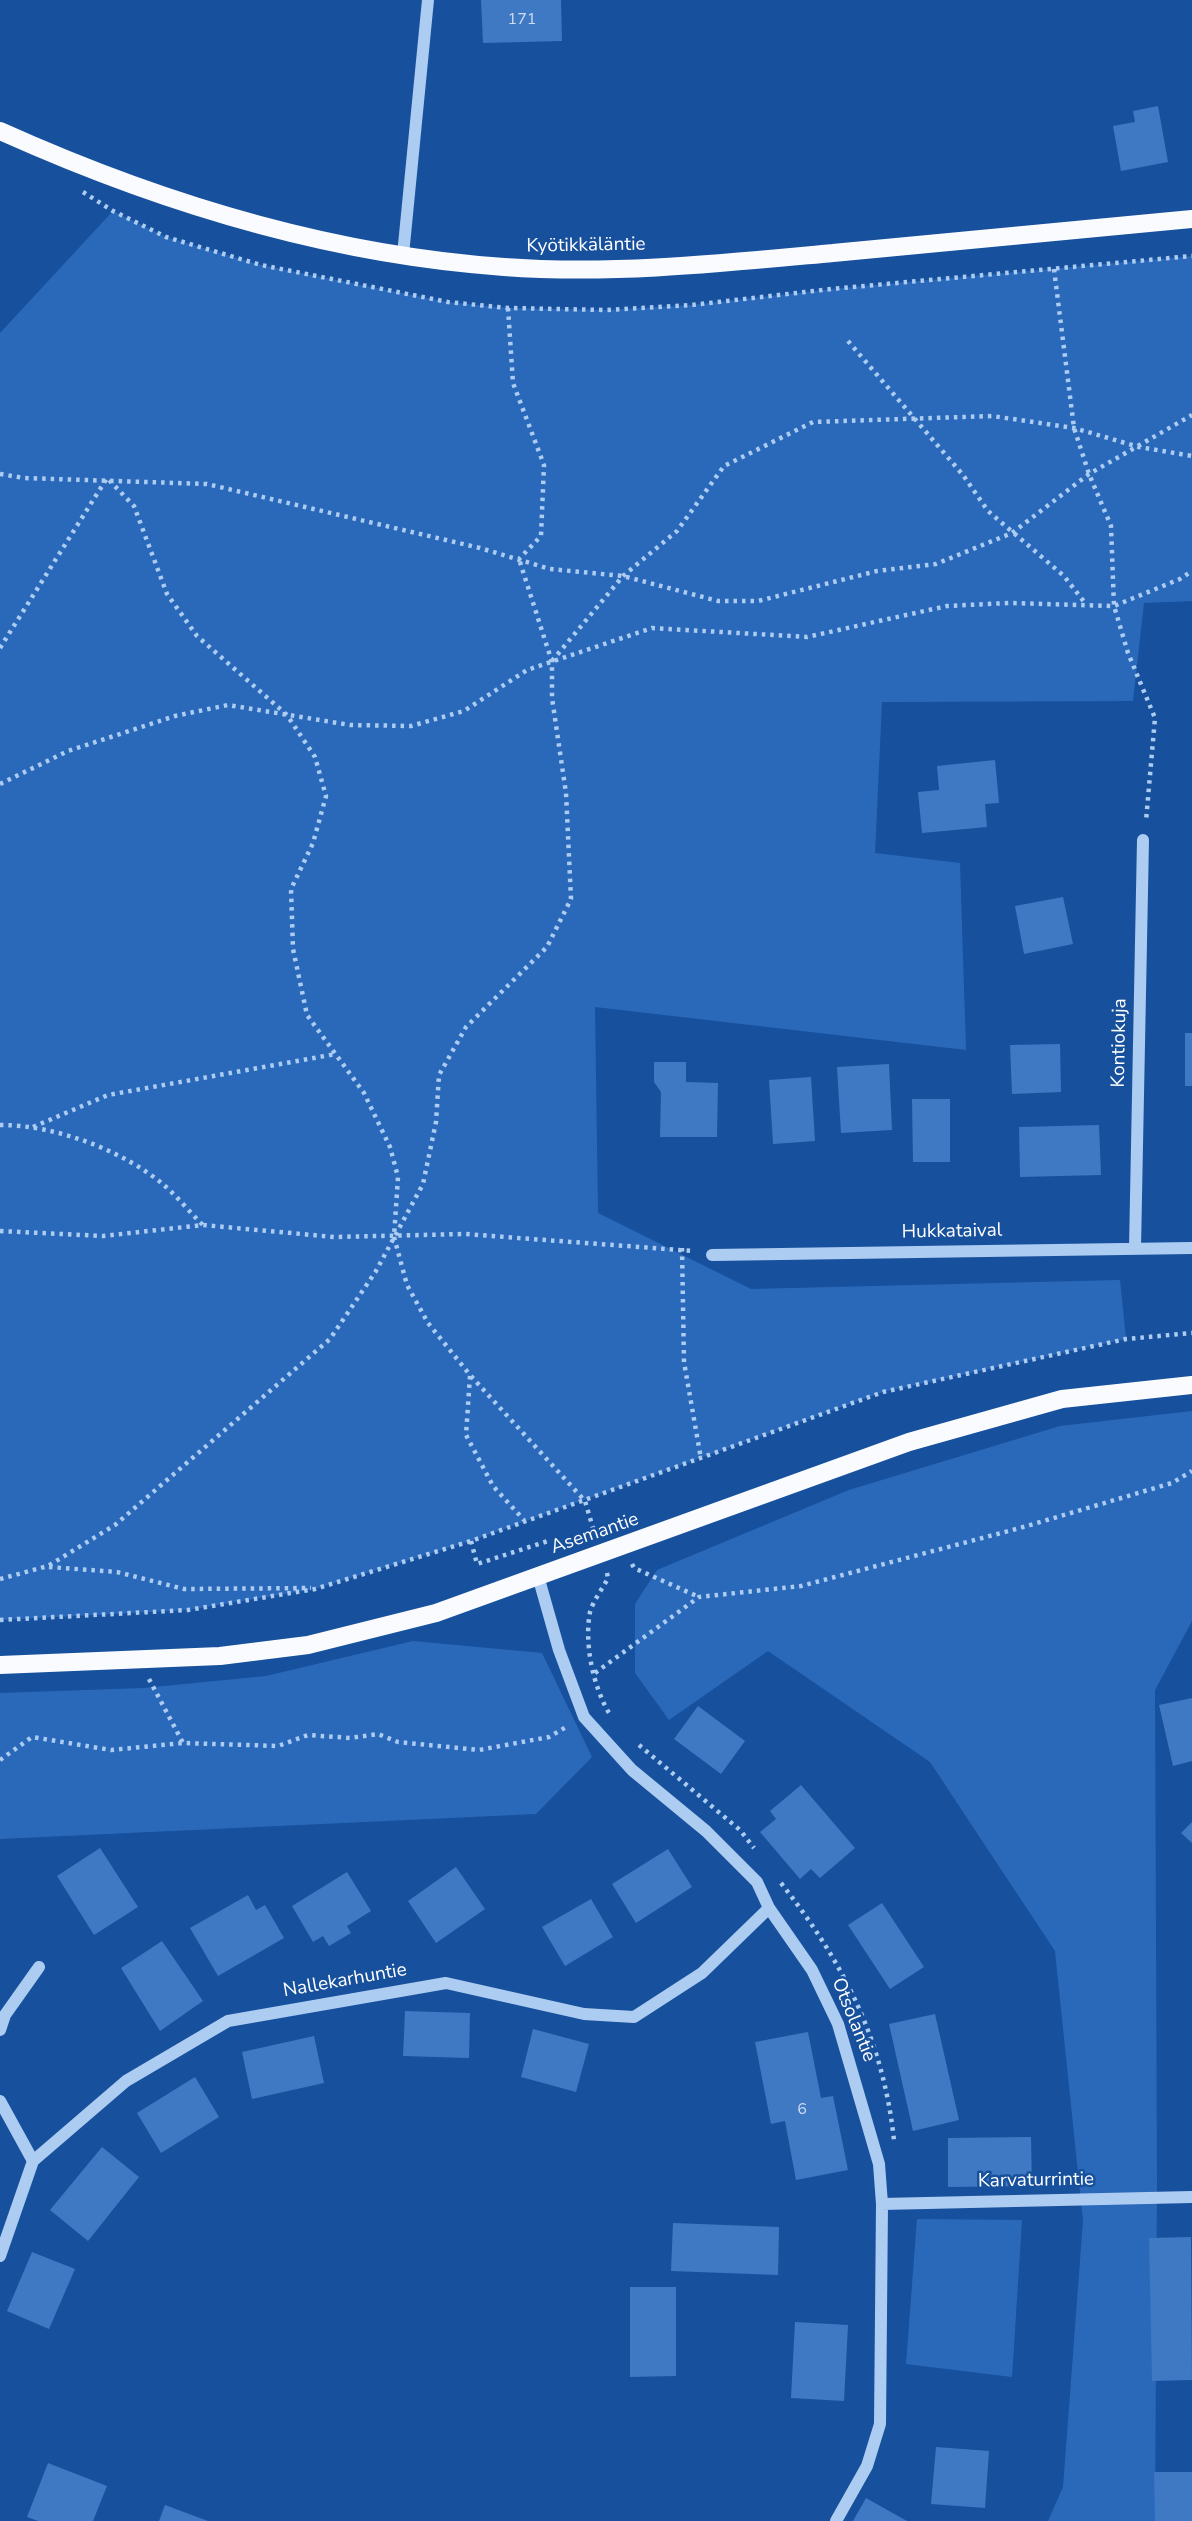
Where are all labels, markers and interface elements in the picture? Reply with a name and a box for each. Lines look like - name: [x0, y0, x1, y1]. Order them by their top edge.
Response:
- house number: 171: [508, 10, 536, 30]
- street label: Kyötikkäläntie: [526, 234, 646, 258]
- street label: Kontiokuja: [1108, 998, 1132, 1088]
- street label: Hukkataival: [902, 1220, 1002, 1244]
- street label: Asemantie: [548, 1508, 642, 1560]
- street label: Nallekarhuntie: [281, 1959, 409, 2003]
- street label: Otsolantie: [826, 1975, 880, 2065]
- house number: 6: [797, 2100, 807, 2120]
- street label: Karvaturrintie: [978, 2169, 1094, 2193]

